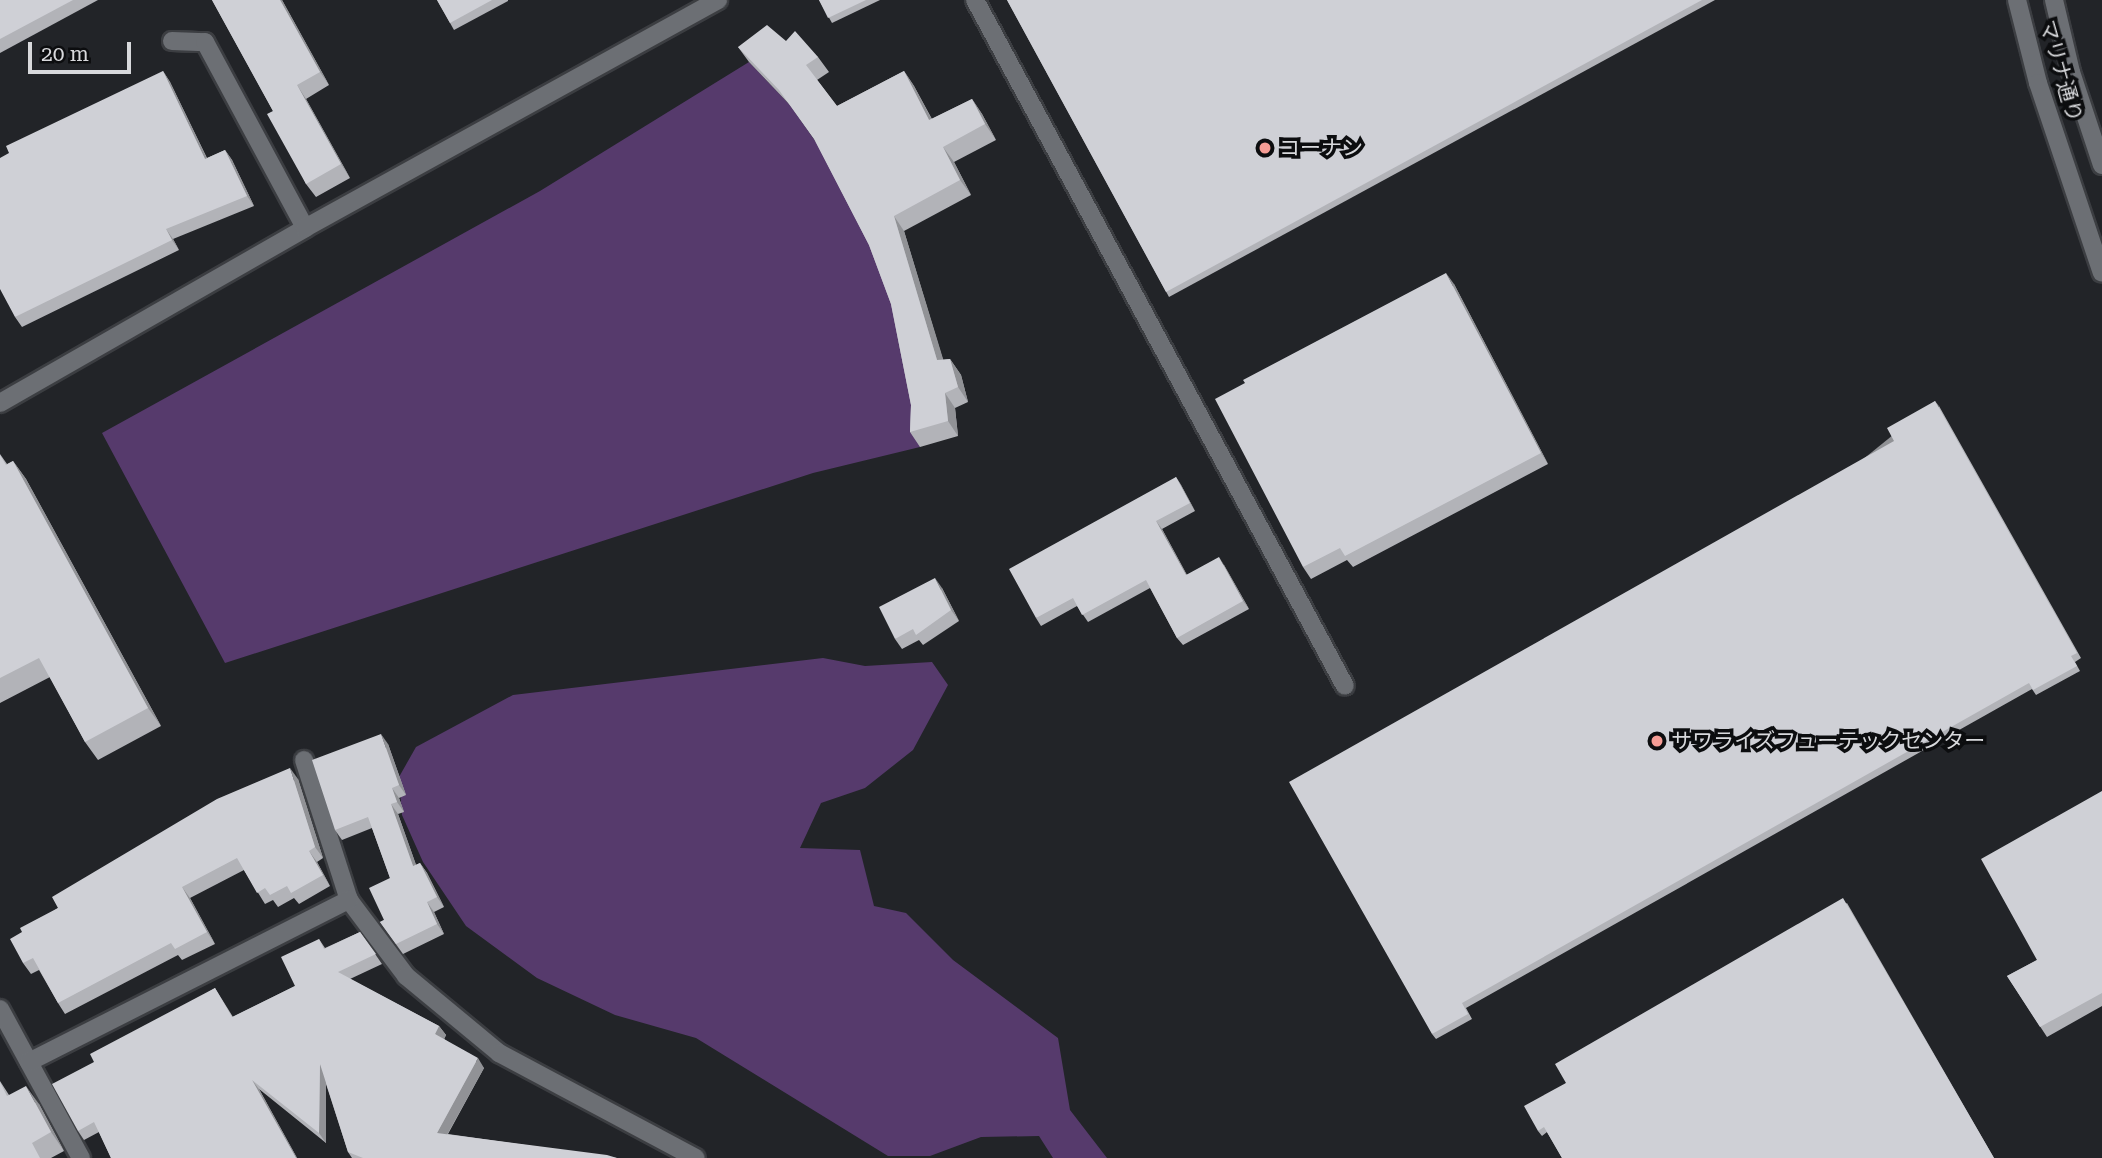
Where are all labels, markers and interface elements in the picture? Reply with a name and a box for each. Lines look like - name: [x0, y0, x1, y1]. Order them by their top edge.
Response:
- street label: マリナ通り: [2034, 17, 2088, 125]
- scale bar: [32, 28, 135, 72]
- text: 20 m: [41, 42, 89, 66]
- place label: コーナン: [1279, 135, 1363, 161]
- marker: コーナン: [1257, 140, 1273, 156]
- place label: サワライズフューテックセンター: [1671, 728, 1986, 754]
- marker: サワライズフューテックセンター: [1649, 733, 1665, 749]

